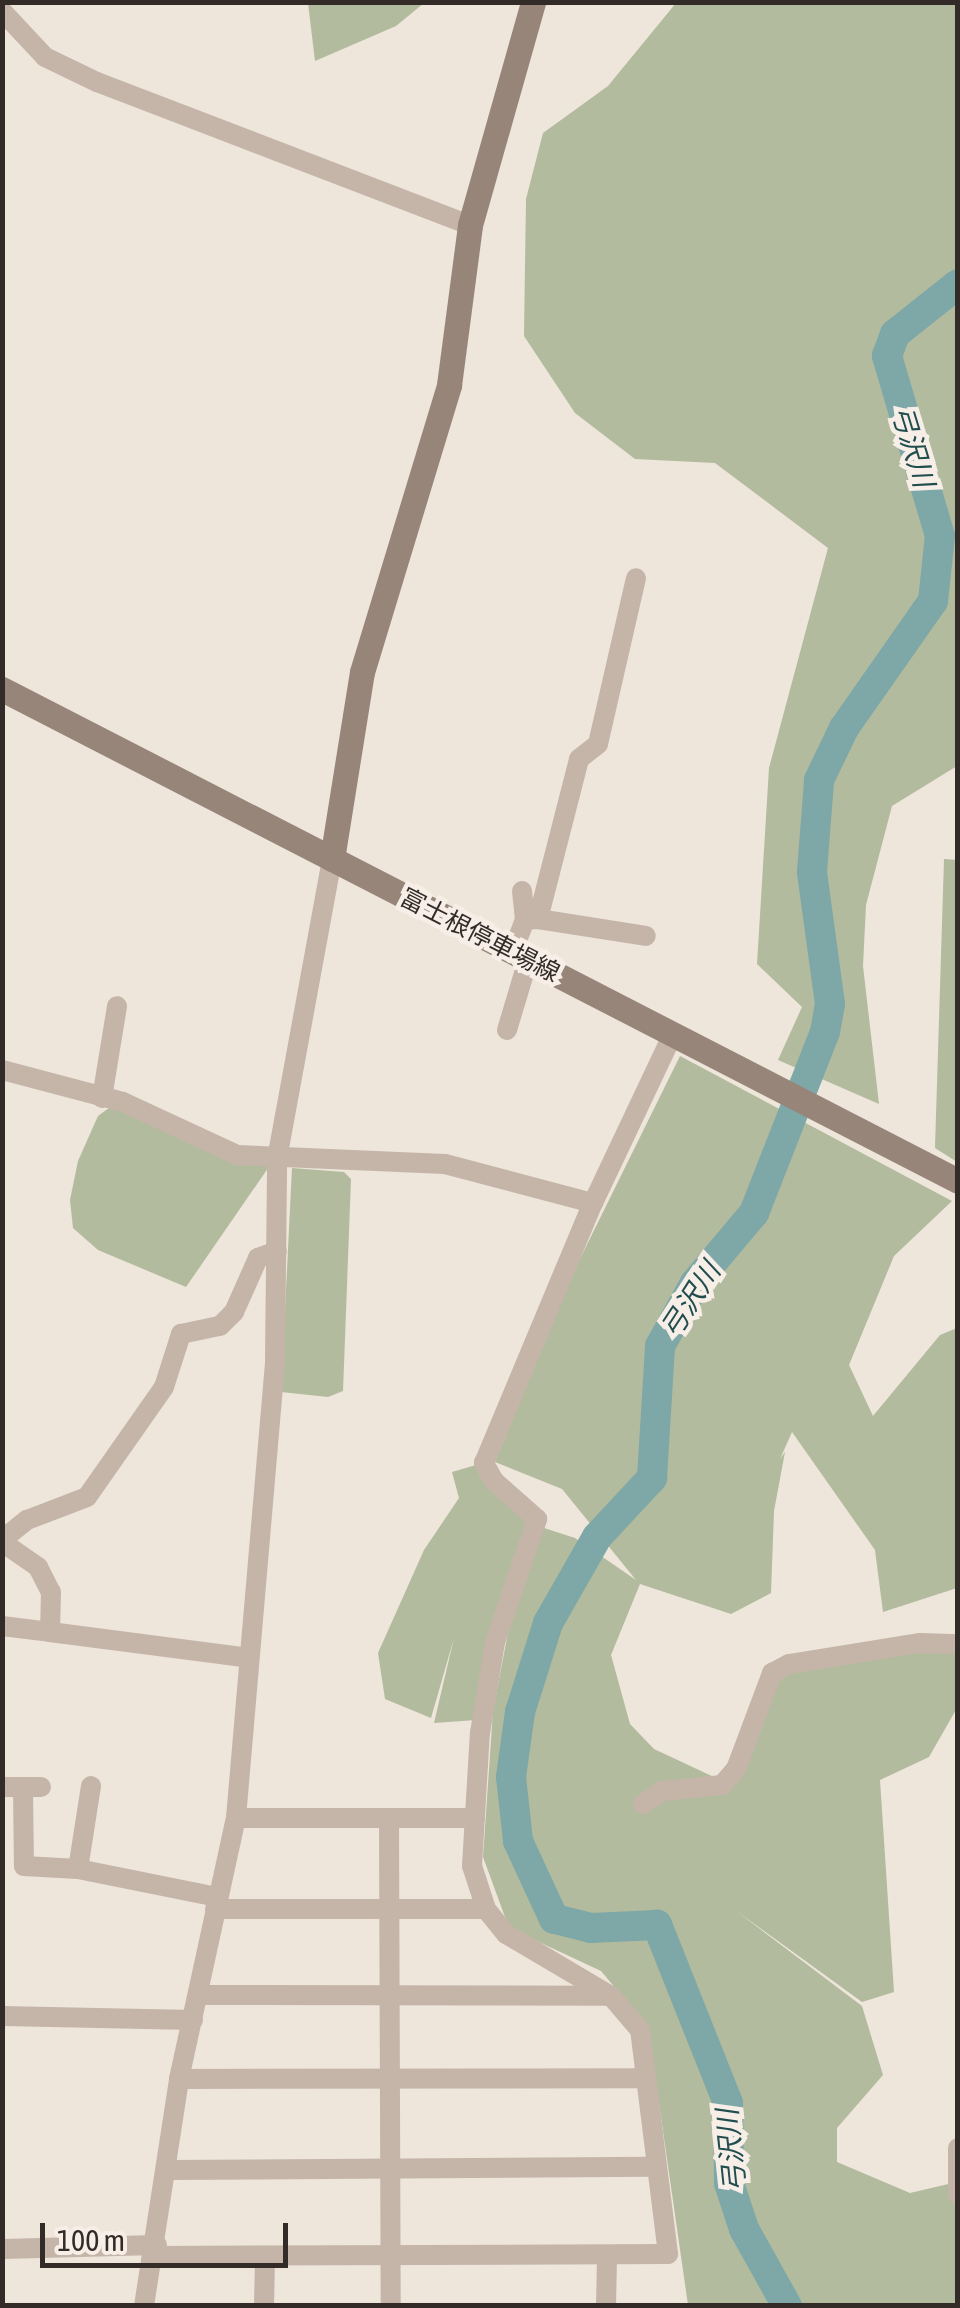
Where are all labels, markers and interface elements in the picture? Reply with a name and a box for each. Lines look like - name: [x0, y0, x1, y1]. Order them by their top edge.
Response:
- water label: 弓沢川: [885, 401, 941, 491]
- street label: 富士根停車場線: [395, 882, 565, 988]
- water label: 弓沢川: [653, 1256, 727, 1344]
- water label: 弓沢川: [710, 2107, 752, 2195]
- scale bar: [45, 2203, 292, 2265]
- text: 100 m: [57, 2223, 125, 2257]

